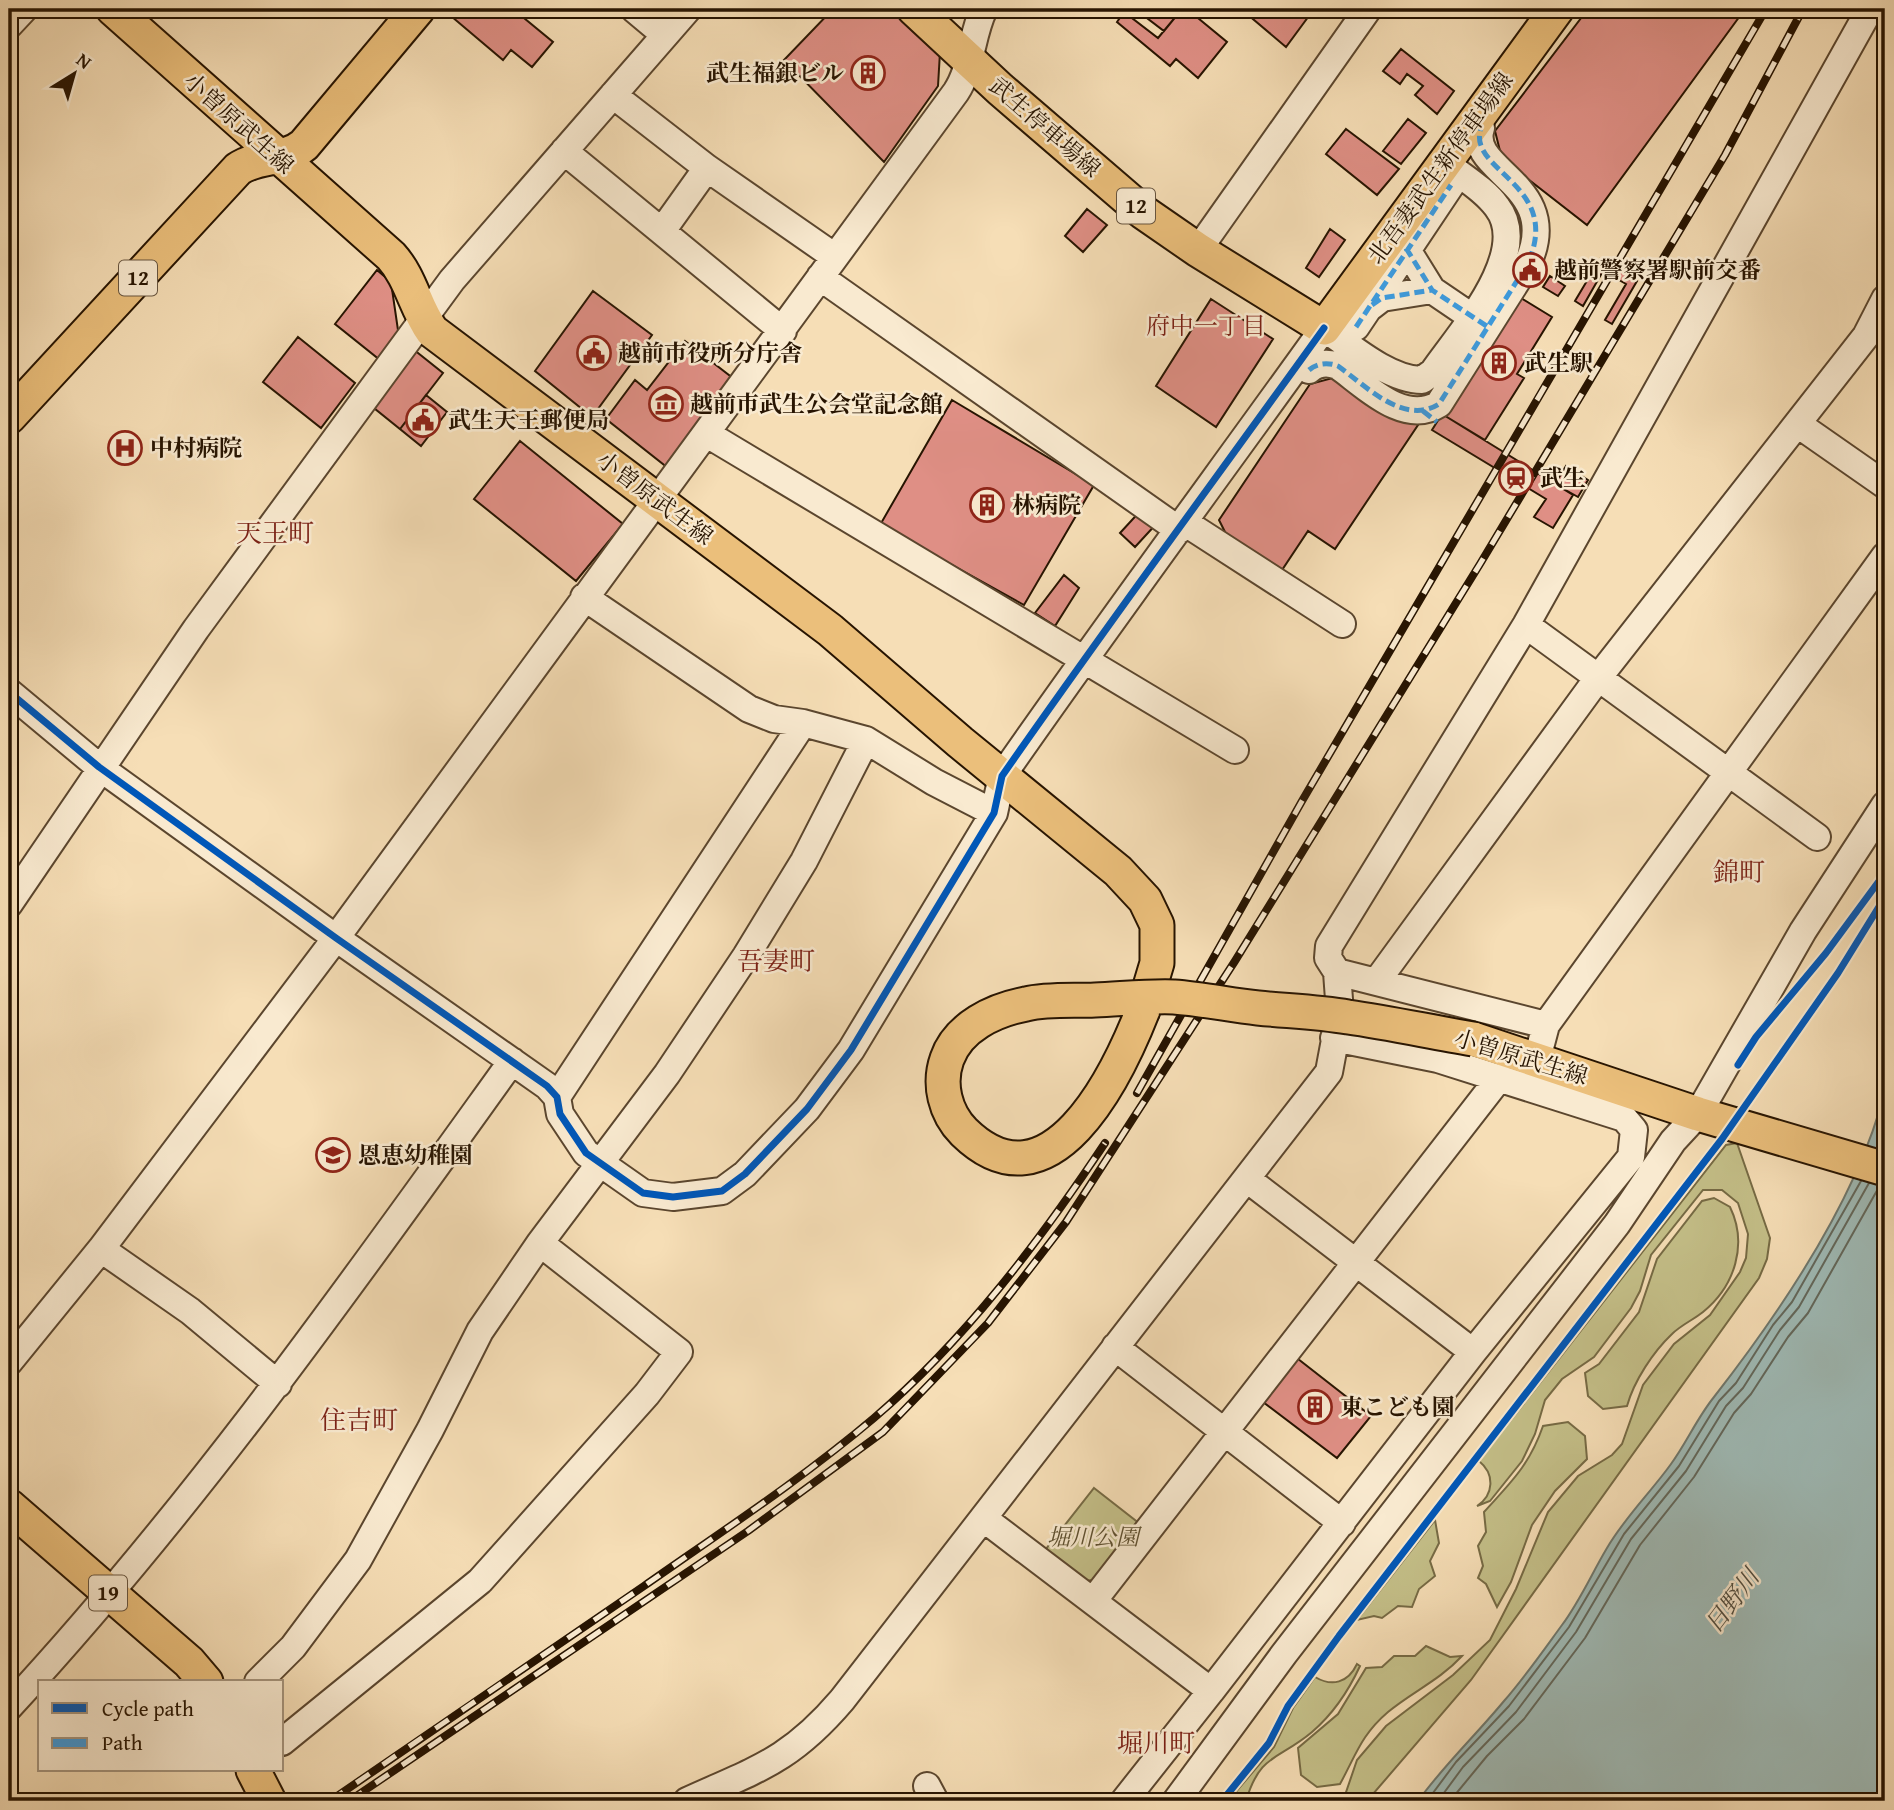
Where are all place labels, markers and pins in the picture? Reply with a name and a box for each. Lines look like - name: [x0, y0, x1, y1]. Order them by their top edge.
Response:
- building icon: 武生福銀ビル: [849, 54, 887, 92]
- place label: 武生福銀ビル: [706, 56, 844, 89]
- public building icon: 越前警察署駅前交番: [1511, 251, 1549, 289]
- place label: 越前警察署駅前交番: [1554, 253, 1761, 286]
- public building icon: 越前市役所分庁舎: [575, 334, 613, 372]
- place label: 越前市役所分庁舎: [618, 336, 802, 369]
- building icon: 武生駅: [1480, 344, 1518, 382]
- place label: 武生駅: [1524, 346, 1593, 379]
- museum icon: 越前市武生公会堂記念館: [647, 385, 685, 423]
- place label: 越前市武生公会堂記念館: [690, 387, 943, 420]
- public building icon: 武生天王郵便局: [404, 401, 442, 439]
- place label: 武生天王郵便局: [448, 403, 609, 436]
- hospital icon: 中村病院: [106, 429, 144, 467]
- place label: 中村病院: [150, 431, 242, 464]
- station icon: 武生: [1497, 459, 1535, 497]
- place label: 武生: [1540, 461, 1586, 494]
- building icon: 林病院: [968, 486, 1006, 524]
- place label: 林病院: [1012, 488, 1081, 521]
- school or university icon: 恩恵幼稚園: [314, 1136, 352, 1174]
- place label: 恩恵幼稚園: [358, 1138, 473, 1171]
- building icon: 東こども園: [1296, 1388, 1334, 1426]
- place label: 東こども園: [1340, 1390, 1455, 1423]

